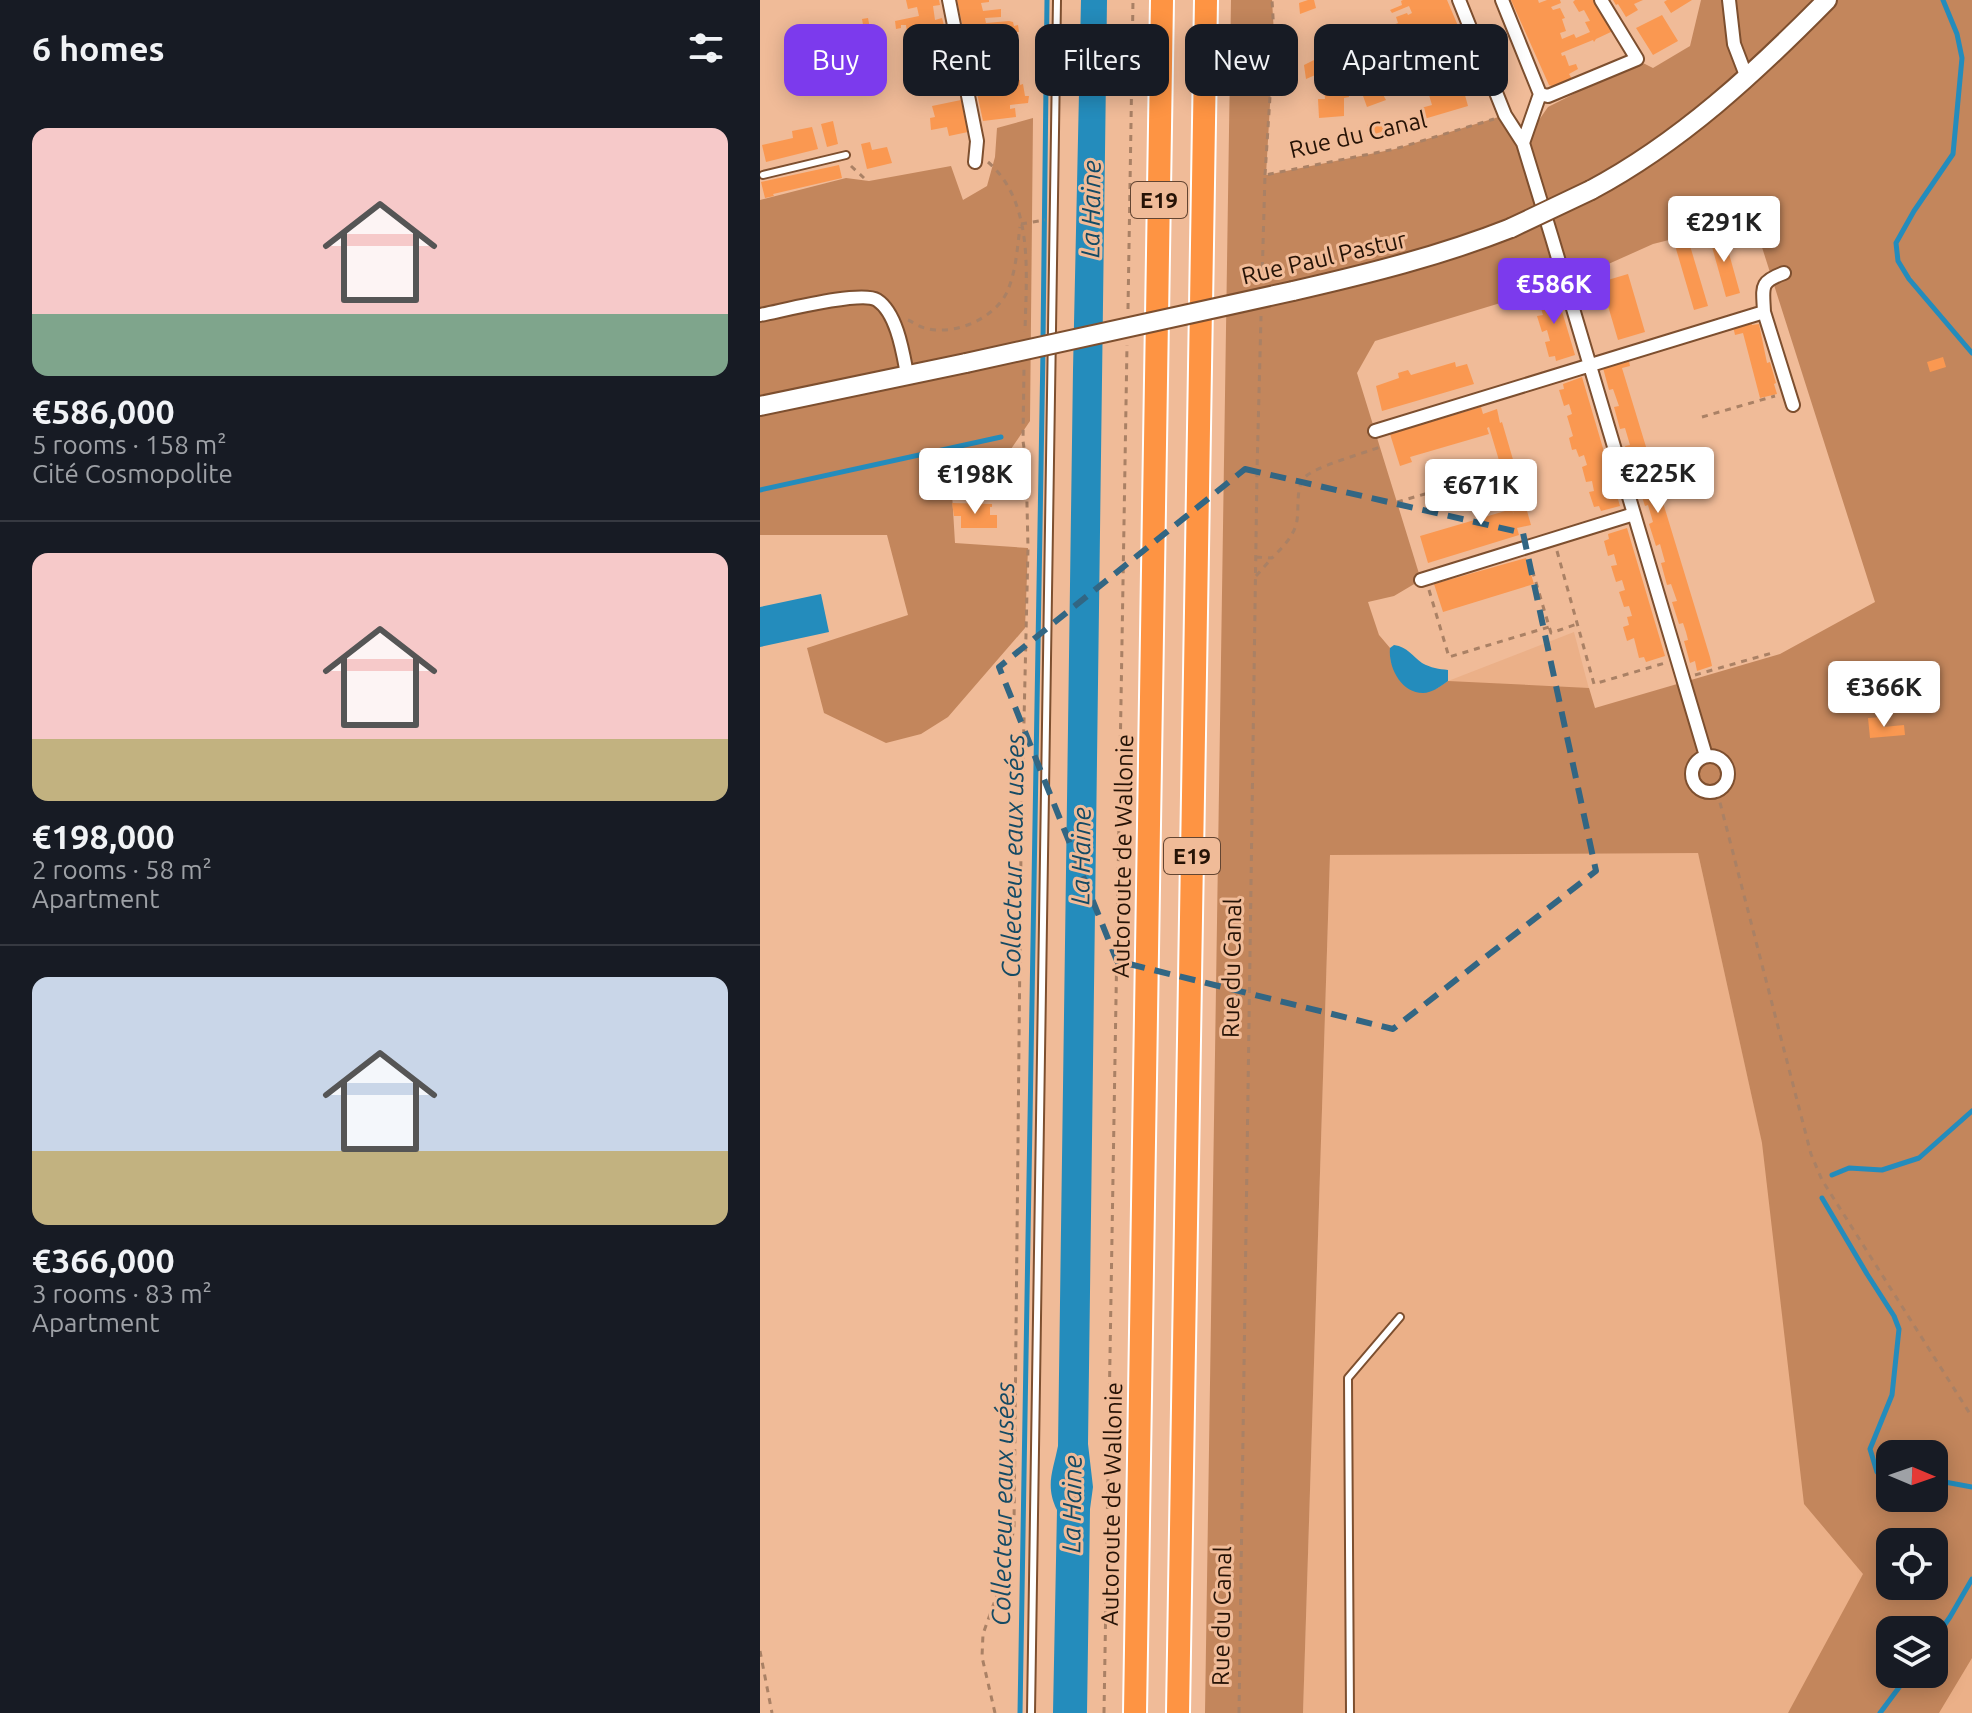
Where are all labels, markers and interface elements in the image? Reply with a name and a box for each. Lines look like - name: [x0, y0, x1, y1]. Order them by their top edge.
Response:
- chip: Buy: [784, 24, 887, 96]
- chip: Rent: [903, 24, 1019, 96]
- chip: Filters: [1035, 24, 1169, 96]
- chip: New: [1185, 24, 1298, 96]
- chip: Apartment: [1314, 24, 1508, 96]
- icon: filters: [684, 26, 728, 70]
- text: 6 homes: [32, 29, 165, 67]
- street label: Rue du Canal: [1287, 106, 1429, 163]
- water label: La Haine: [1075, 160, 1106, 258]
- icon: home: [308, 180, 452, 324]
- road number: E19: [1131, 182, 1187, 218]
- pin: €291K: [1668, 196, 1780, 264]
- text: €291K: [1686, 207, 1762, 236]
- street label: Rue Paul Pastur: [1239, 225, 1409, 290]
- pin: €586K: [1498, 258, 1610, 326]
- text: €586K: [1516, 269, 1592, 298]
- text: €586,000: [32, 392, 175, 430]
- text: 5 rooms · 158 m²: [32, 430, 227, 459]
- pin: €225K: [1602, 447, 1714, 515]
- pin: €198K: [919, 448, 1031, 516]
- text: €225K: [1620, 458, 1696, 487]
- text: Cité Cosmopolite: [32, 459, 233, 488]
- text: €198K: [937, 459, 1013, 488]
- pin: €671K: [1425, 459, 1537, 527]
- text: €671K: [1443, 470, 1519, 499]
- icon: home: [308, 605, 452, 749]
- pin: €366K: [1828, 661, 1940, 729]
- text: €366K: [1846, 672, 1922, 701]
- water label: Collecteur eaux usées: [996, 734, 1029, 978]
- street label: Autoroute de Wallonie: [1107, 734, 1138, 978]
- water label: La Haine: [1065, 807, 1096, 905]
- text: €198,000: [32, 817, 175, 855]
- road number: E19: [1164, 838, 1220, 874]
- text: 2 rooms · 58 m²: [32, 855, 212, 884]
- text: Apartment: [32, 884, 159, 913]
- street label: Rue du Canal: [1217, 898, 1246, 1038]
- icon: home: [308, 1029, 452, 1173]
- text: €366,000: [32, 1241, 175, 1279]
- text: 3 rooms · 83 m²: [32, 1279, 212, 1308]
- text: Apartment: [32, 1308, 159, 1337]
- water label: Collecteur eaux usées: [986, 1382, 1019, 1626]
- street label: Autoroute de Wallonie: [1096, 1382, 1127, 1626]
- north arrow: [1876, 1440, 1948, 1512]
- map controls: [1876, 1440, 1948, 1688]
- water label: La Haine: [1056, 1455, 1087, 1553]
- button: locate: [1876, 1528, 1948, 1600]
- street label: Rue du Canal: [1207, 1546, 1236, 1686]
- button: layers: [1876, 1616, 1948, 1688]

